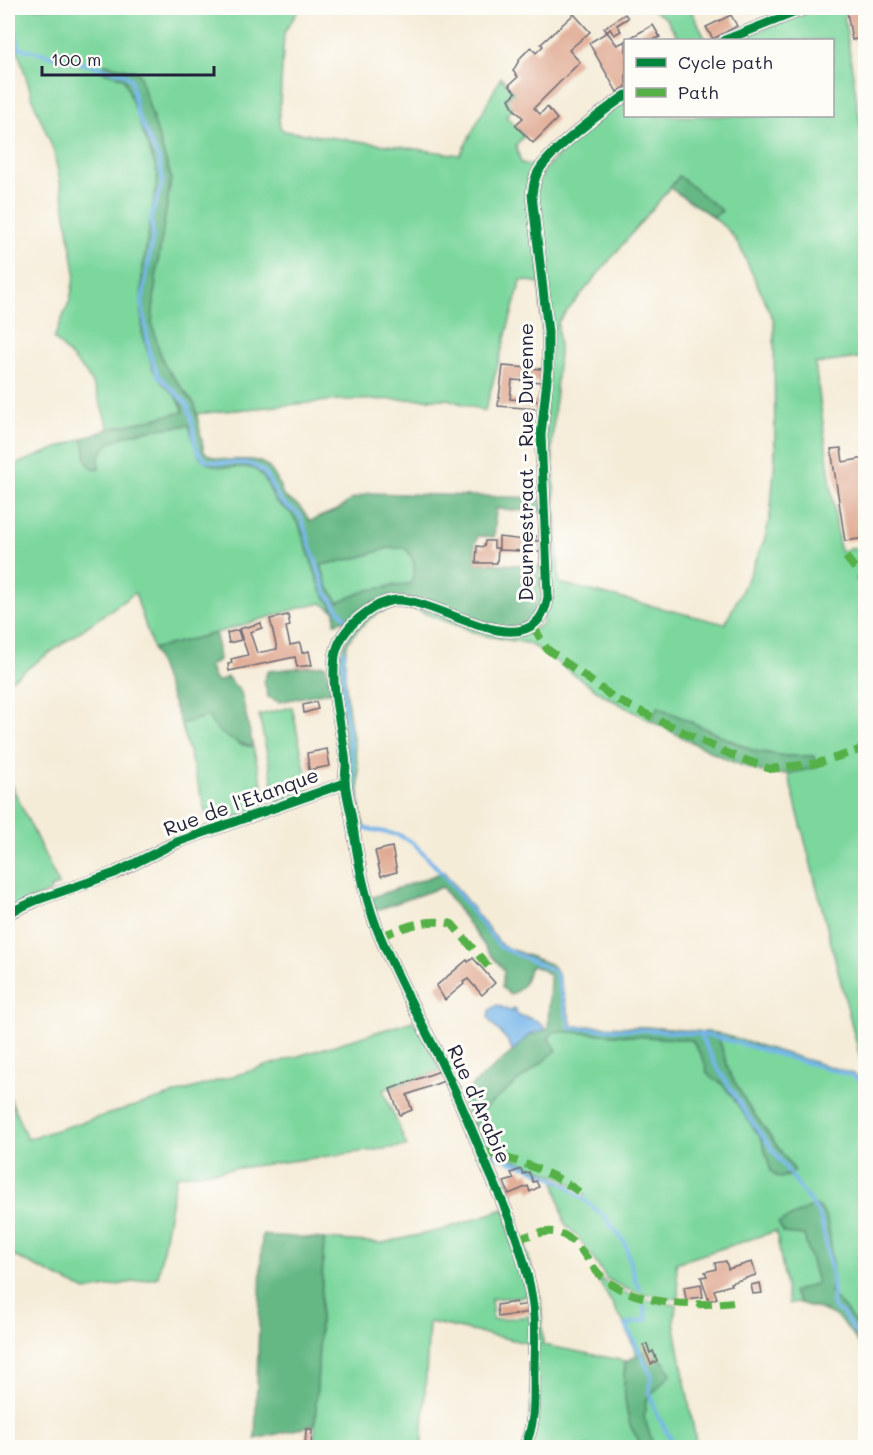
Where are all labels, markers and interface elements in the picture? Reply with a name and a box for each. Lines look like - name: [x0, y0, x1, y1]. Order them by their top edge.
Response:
- scale bar: [42, 39, 214, 77]
- legend: [624, 39, 834, 117]
- text: 100 m: [51, 47, 101, 71]
- text: Cycle path: [678, 50, 773, 74]
- text: Path: [678, 80, 718, 104]
- street label: Deurnestraat - Rue Durenne: [512, 323, 538, 601]
- street label: Rue de l'Etanque: [159, 761, 322, 841]
- street label: Rue d'Arabie: [442, 1040, 518, 1167]

